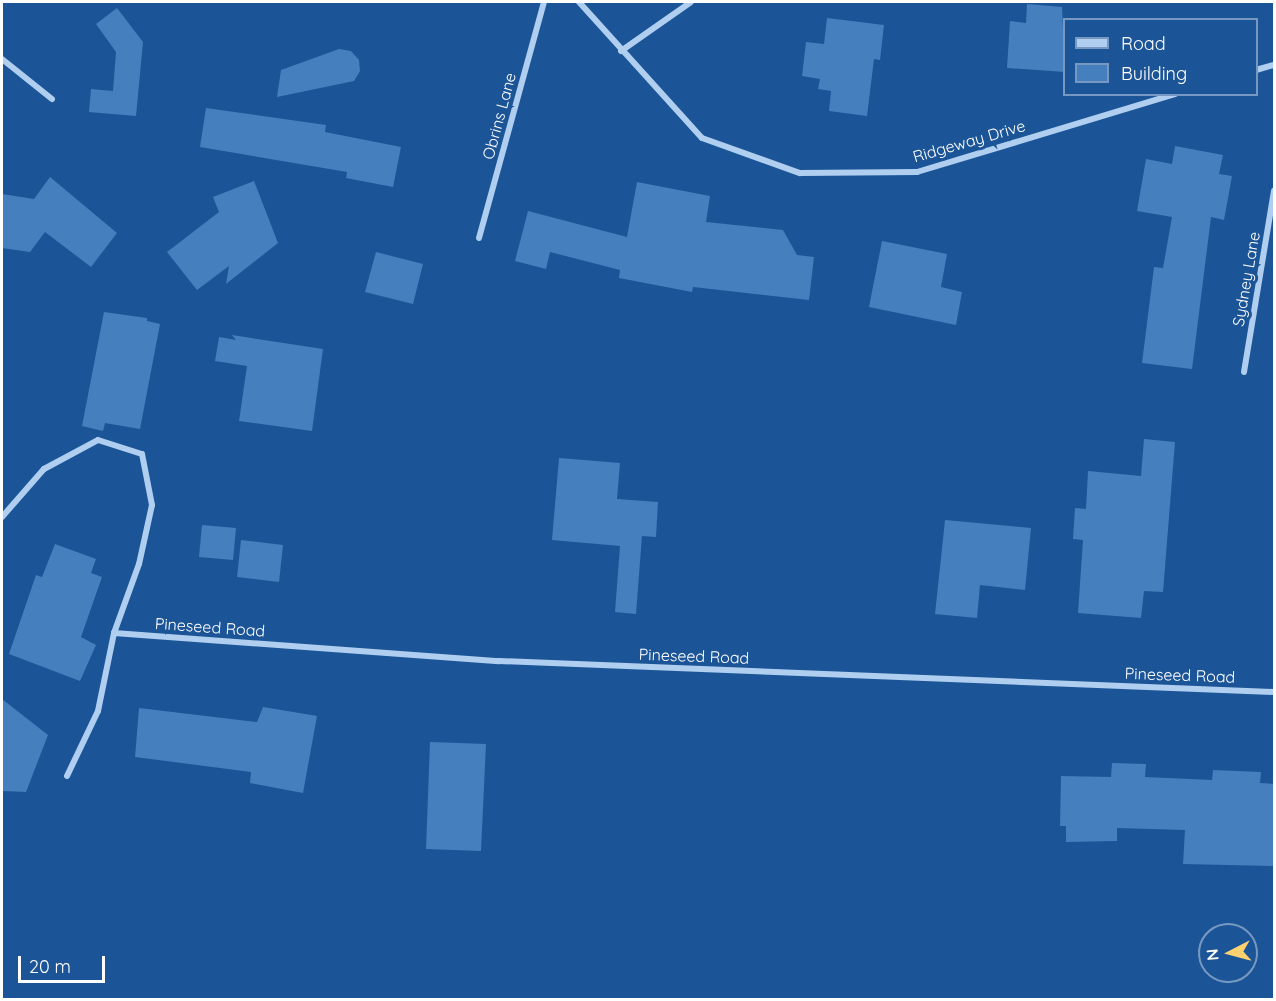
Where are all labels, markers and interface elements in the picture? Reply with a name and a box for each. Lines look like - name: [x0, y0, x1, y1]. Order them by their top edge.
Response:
- legend: [1063, 18, 1258, 96]
- text: Road: [1121, 32, 1166, 55]
- text: Building: [1121, 62, 1187, 85]
- street label: Obrins Lane: [478, 70, 520, 162]
- street label: Ridgeway Drive: [910, 116, 1028, 166]
- street label: Sydney Lane: [1228, 230, 1264, 328]
- street label: Pineseed Road: [154, 614, 266, 640]
- street label: Pineseed Road: [638, 644, 750, 668]
- street label: Pineseed Road: [1124, 663, 1236, 687]
- north arrow: [1198, 923, 1258, 983]
- scale bar: [21, 944, 108, 982]
- text: N: [1202, 948, 1223, 962]
- text: 20 m: [29, 955, 71, 978]

